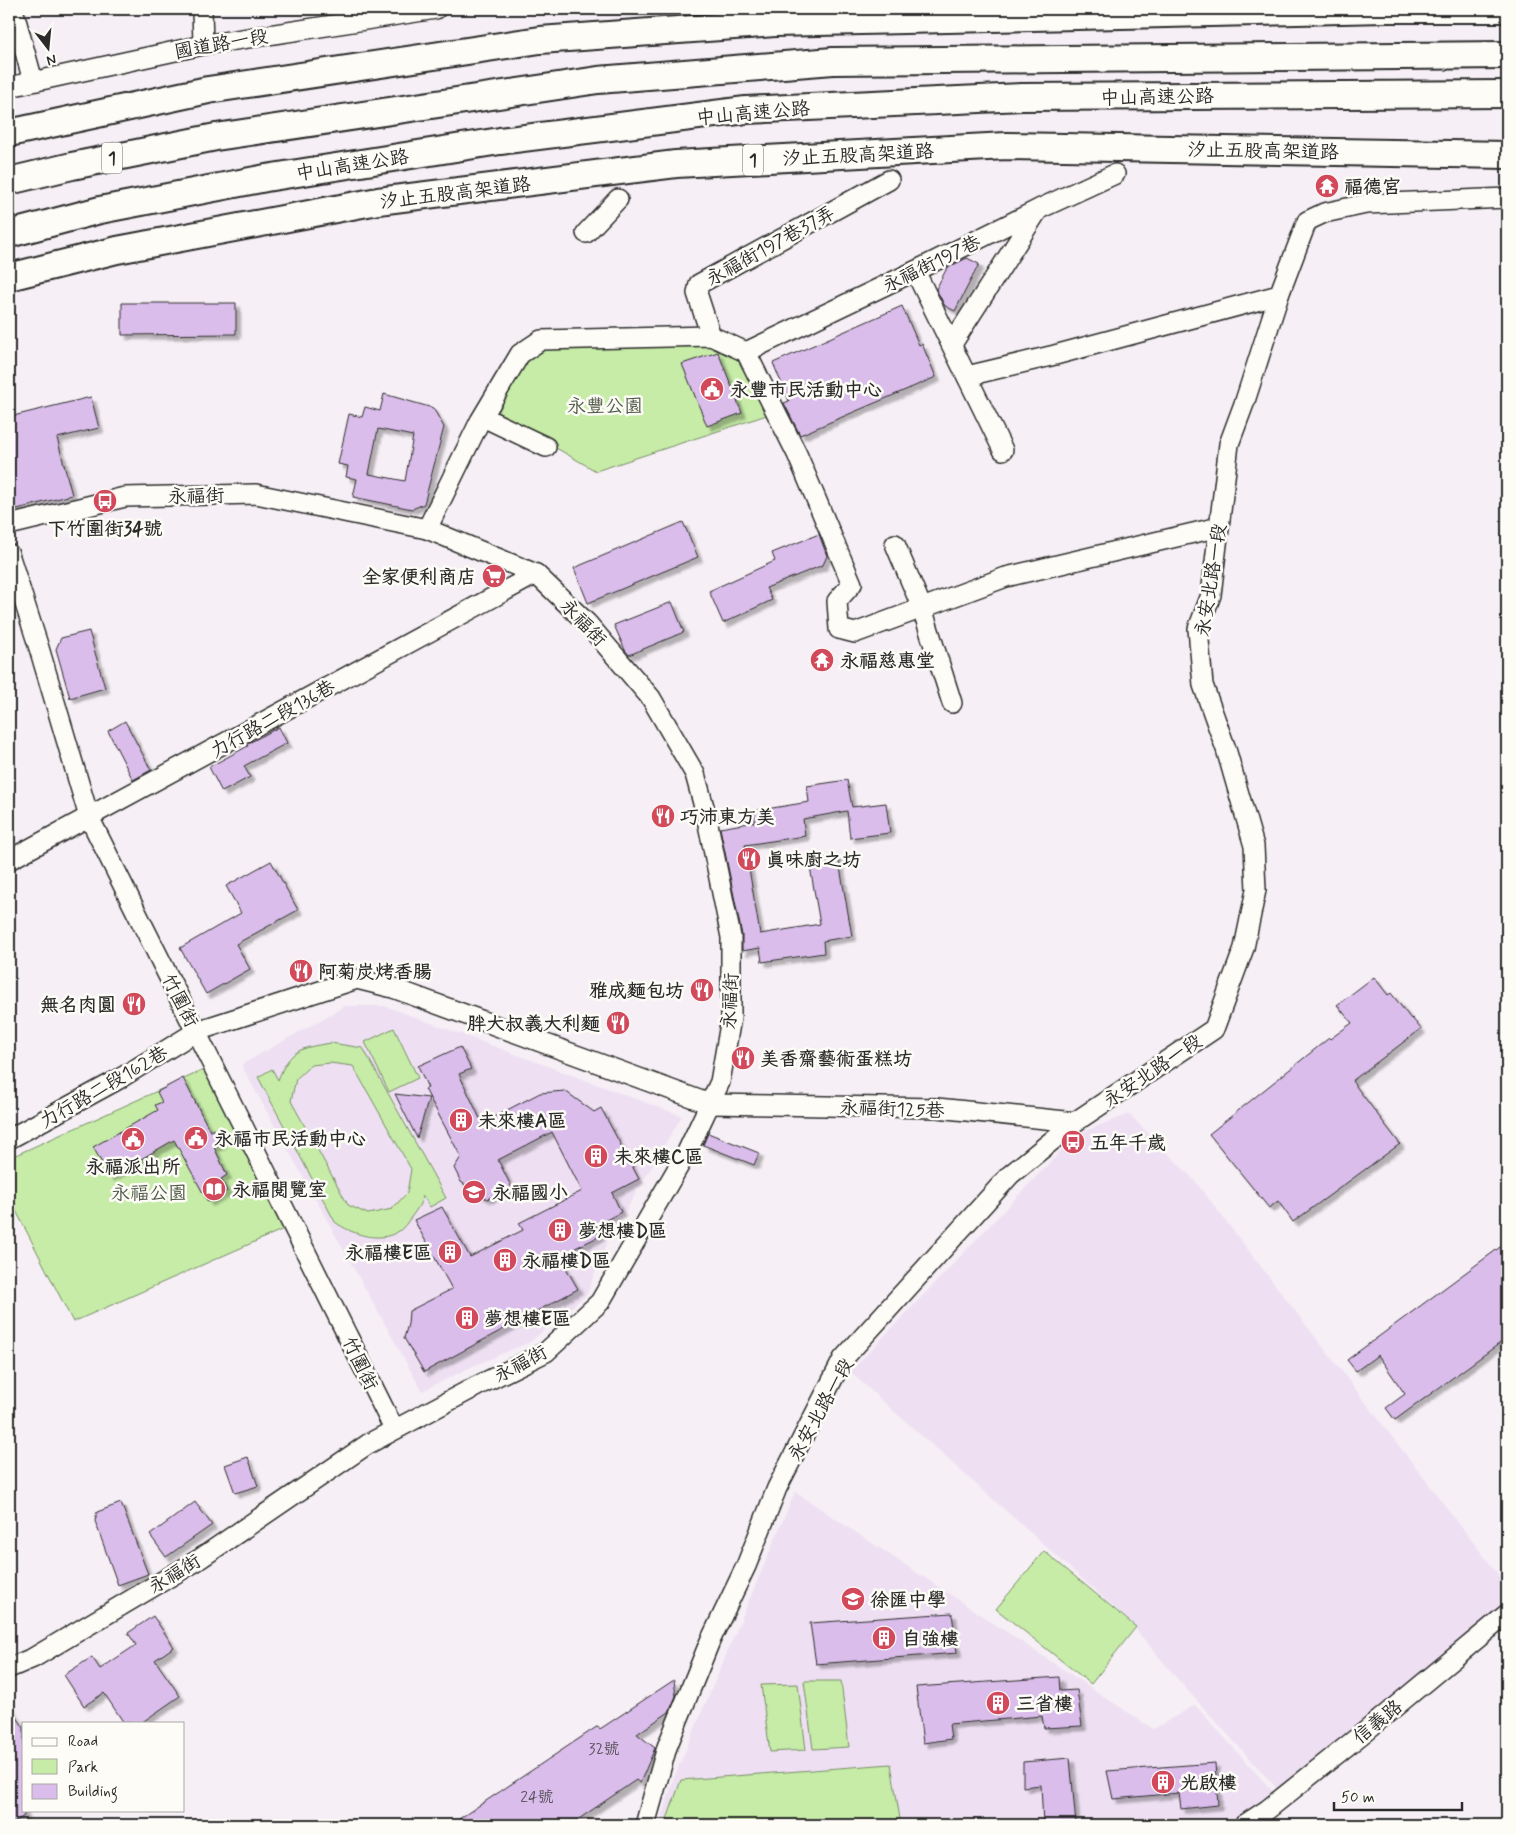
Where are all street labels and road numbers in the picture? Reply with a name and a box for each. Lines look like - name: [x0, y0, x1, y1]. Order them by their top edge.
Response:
- street label: 國道路一段: [172, 24, 270, 65]
- street label: 中山高速公路: [1100, 84, 1214, 111]
- street label: 中山高速公路: [695, 96, 811, 131]
- street label: 汐止五股高架道路: [1187, 138, 1339, 165]
- street label: 汐止五股高架道路: [782, 139, 935, 172]
- road number: 1: [102, 142, 122, 174]
- street label: 中山高速公路: [294, 144, 410, 187]
- road number: 1: [743, 144, 763, 176]
- street label: 汐止五股高架道路: [378, 172, 532, 215]
- street label: 永福街197巷37弄: [702, 201, 840, 292]
- street label: 永福街197巷: [878, 230, 985, 299]
- street label: 永福街: [167, 484, 225, 509]
- street label: 永安北路一段: [1190, 522, 1233, 638]
- street label: 永福街: [554, 594, 612, 652]
- street label: 力行路二段136巷: [206, 675, 340, 764]
- street label: 竹圍街: [156, 970, 204, 1032]
- street label: 永福街: [717, 972, 744, 1030]
- street label: 永安北路一段: [1099, 1029, 1207, 1113]
- street label: 力行路二段162巷: [35, 1040, 172, 1134]
- street label: 永福街125巷: [839, 1095, 945, 1124]
- street label: 竹圍街: [336, 1333, 383, 1395]
- street label: 永福街: [490, 1340, 552, 1389]
- street label: 永安北路一段: [783, 1354, 860, 1466]
- street label: 永福街: [144, 1549, 206, 1600]
- street label: 信義路: [1348, 1695, 1408, 1750]

